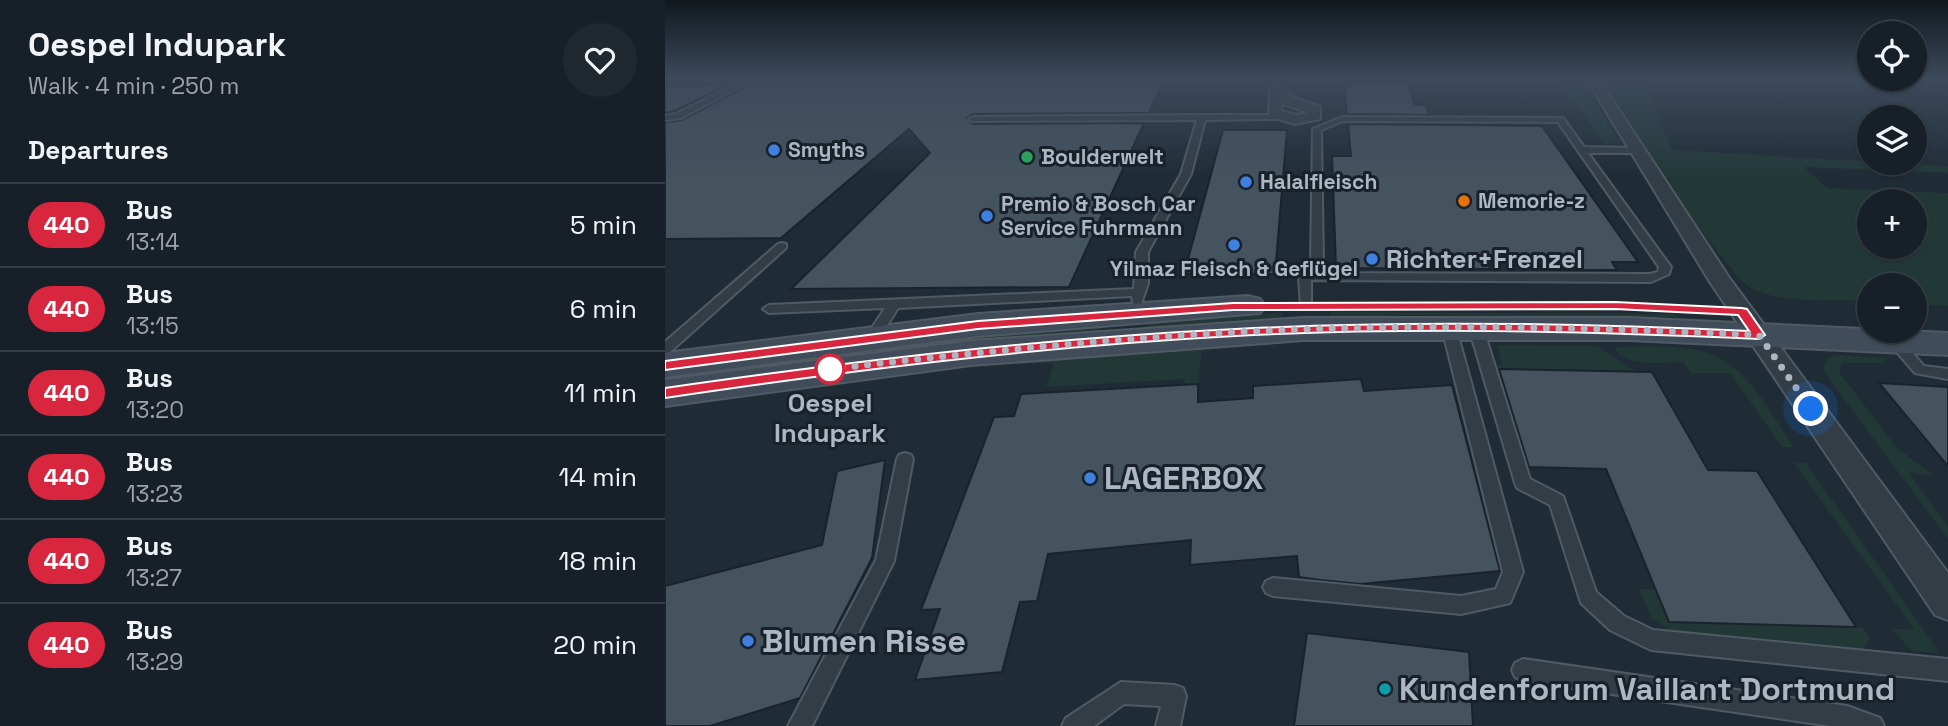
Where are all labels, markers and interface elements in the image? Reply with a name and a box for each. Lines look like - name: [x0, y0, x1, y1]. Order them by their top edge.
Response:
- map controls: [1857, 21, 1927, 343]
- button: locate: [1857, 21, 1927, 91]
- button: heart: [563, 23, 637, 97]
- text: Oespel Indupark: [28, 24, 286, 66]
- text: Walk · 4 min · 250 m: [28, 71, 239, 101]
- button: layers: [1857, 105, 1927, 175]
- text: Departures: [28, 133, 169, 167]
- place label: Smyths: [788, 136, 865, 163]
- marker: Smyths: [766, 142, 782, 158]
- place label: Boulderwelt: [1041, 143, 1164, 170]
- marker: Boulderwelt: [1019, 149, 1035, 165]
- place label: Halalfleisch: [1260, 168, 1377, 195]
- marker: Halalfleisch: [1238, 174, 1254, 190]
- place label: Memorie-z: [1478, 187, 1585, 214]
- button: +: [1857, 189, 1927, 259]
- place label: Premio & Bosch Car Service Fuhrmann: [1001, 190, 1196, 241]
- text: Bus: [126, 193, 173, 227]
- marker: Memorie-z: [1456, 193, 1472, 209]
- text: 5 min: [570, 208, 637, 242]
- marker: Premio & Bosch Car Service Fuhrmann: [979, 208, 995, 224]
- text: 440: [43, 209, 90, 240]
- text: 13:14: [126, 227, 179, 257]
- marker: Yilmaz Fleisch & Geflügel: [1226, 237, 1242, 253]
- place label: Richter+Frenzel: [1386, 242, 1583, 276]
- marker: Richter+Frenzel: [1364, 251, 1380, 267]
- place label: Yilmaz Fleisch & Geflügel: [1110, 255, 1358, 282]
- button: −: [1857, 273, 1927, 343]
- text: Bus: [126, 277, 173, 311]
- text: 6 min: [570, 292, 637, 326]
- text: 440: [43, 293, 90, 324]
- text: 13:15: [126, 311, 179, 341]
- marker: Oespel Indupark: [815, 354, 845, 384]
- text: Bus: [126, 361, 173, 395]
- text: 11 min: [564, 376, 637, 410]
- text: 440: [43, 377, 90, 408]
- place label: Oespel Indupark: [774, 386, 886, 450]
- your location: [1793, 391, 1828, 426]
- text: 13:20: [126, 395, 184, 425]
- text: Bus: [126, 445, 173, 479]
- place label: LAGERBOX: [1104, 458, 1263, 498]
- text: 14 min: [559, 460, 637, 494]
- text: 440: [43, 461, 90, 492]
- marker: LAGERBOX: [1082, 470, 1098, 486]
- text: 13:23: [126, 479, 183, 509]
- text: Bus: [126, 529, 173, 563]
- text: 18 min: [559, 544, 637, 578]
- text: 440: [43, 545, 90, 576]
- text: 13:27: [126, 563, 182, 593]
- text: Bus: [126, 613, 173, 647]
- place label: Blumen Risse: [762, 621, 966, 661]
- text: 20 min: [553, 628, 637, 662]
- text: 440: [43, 629, 90, 660]
- marker: Blumen Risse: [740, 633, 756, 649]
- text: 13:29: [126, 647, 183, 677]
- place label: Kundenforum Vaillant Dortmund: [1399, 669, 1895, 709]
- marker: Kundenforum Vaillant Dortmund: [1377, 681, 1393, 697]

